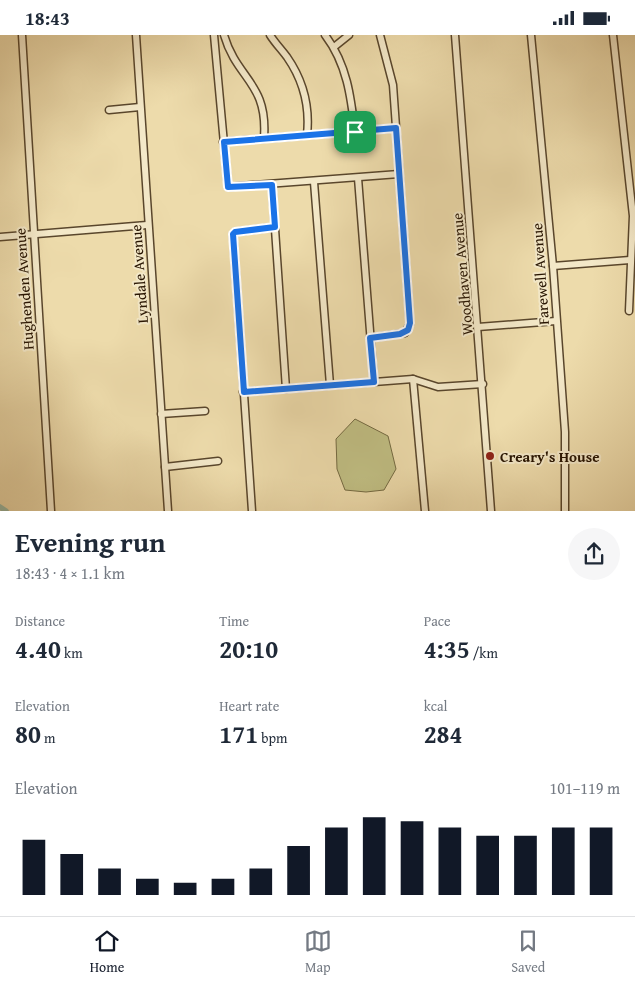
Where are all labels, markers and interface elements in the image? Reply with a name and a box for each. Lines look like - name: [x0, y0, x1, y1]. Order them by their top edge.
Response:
- text: 18:43: [25, 4, 70, 32]
- pin: [334, 111, 376, 153]
- icon: arrive: [341, 118, 369, 146]
- street label: Woodhaven Avenue: [446, 212, 478, 336]
- street label: Farewell Avenue: [526, 222, 554, 326]
- street label: Lyndale Avenue: [125, 224, 153, 324]
- street label: Hughenden Avenue: [9, 227, 39, 351]
- place label: Creary's House: [500, 446, 600, 467]
- marker: Creary's House: [484, 450, 496, 462]
- text: Evening run: [15, 521, 166, 562]
- button: share: [568, 528, 620, 580]
- text: 18:43 · 4 × 1.1 km: [15, 561, 125, 585]
- text: Distance: [15, 611, 65, 631]
- text: Time: [219, 611, 249, 631]
- text: Pace: [424, 611, 451, 631]
- text: 4.40: [15, 631, 61, 667]
- text: 20:10: [219, 631, 278, 667]
- text: 4:35: [424, 631, 470, 667]
- text: km: [61, 643, 83, 663]
- text: /km: [470, 643, 498, 663]
- text: Elevation: [15, 696, 70, 716]
- text: Heart rate: [219, 696, 279, 716]
- text: kcal: [424, 696, 448, 716]
- text: 80: [15, 716, 41, 752]
- text: 171: [219, 716, 258, 752]
- text: 284: [424, 716, 463, 752]
- text: m: [41, 728, 55, 748]
- text: bpm: [258, 728, 288, 748]
- text: Elevation: [15, 776, 78, 800]
- text: 101–119 m: [550, 776, 620, 800]
- tab: Home: [90, 927, 124, 977]
- tab: Map: [304, 927, 332, 977]
- tab: Saved: [511, 927, 545, 977]

